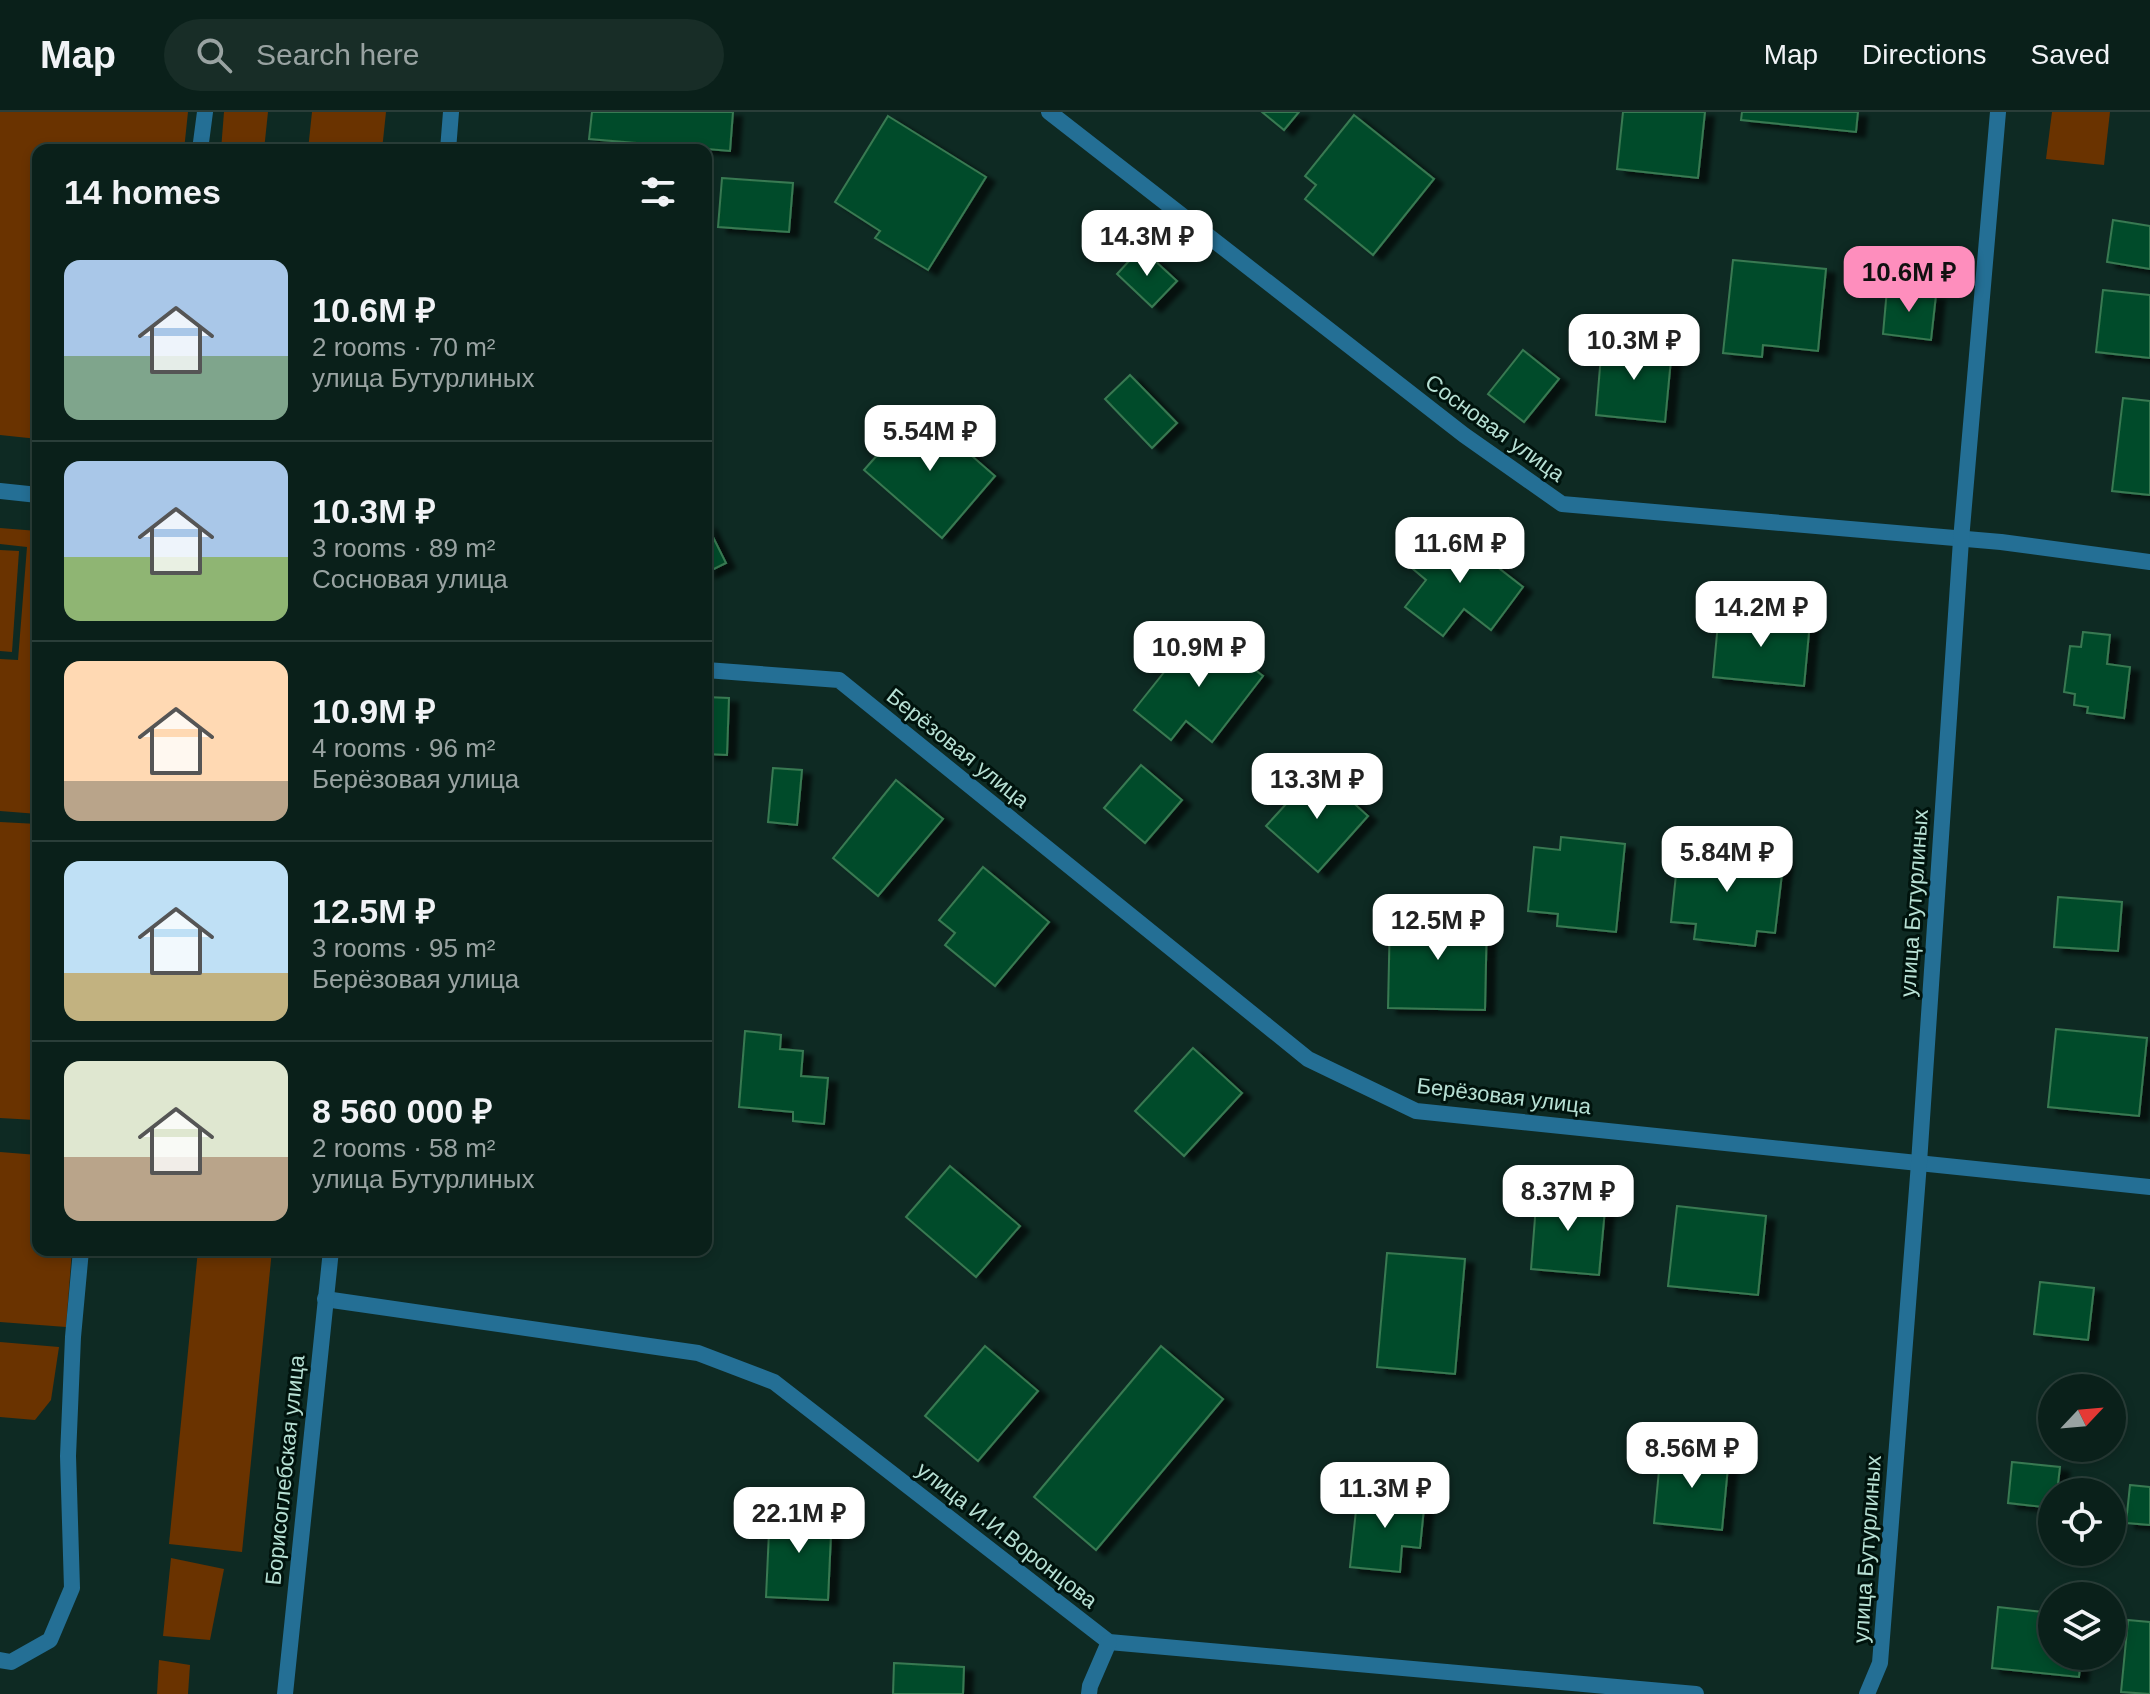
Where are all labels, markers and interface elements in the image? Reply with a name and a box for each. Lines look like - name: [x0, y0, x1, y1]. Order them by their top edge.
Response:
- search box: [164, 19, 724, 91]
- icon: search: [192, 33, 236, 77]
- text: Map: [40, 34, 116, 76]
- text: Search here: [256, 38, 419, 71]
- text: Map: [1764, 39, 1818, 70]
- text: Directions: [1862, 39, 1987, 70]
- text: Saved: [2031, 39, 2110, 70]
- icon: filters: [636, 170, 680, 214]
- text: 14 homes: [64, 173, 221, 211]
- pin: 14.3M ₽: [1073, 210, 1221, 278]
- text: 14.3M ₽: [1100, 221, 1194, 251]
- pin: 10.6M ₽: [1835, 246, 1983, 314]
- text: 10.6M ₽: [1862, 257, 1956, 287]
- text: 10.6M ₽: [312, 291, 436, 329]
- icon: home: [128, 292, 224, 388]
- pin: 10.3M ₽: [1560, 314, 1708, 382]
- text: 10.3M ₽: [1587, 325, 1681, 355]
- text: 2 rooms · 70 m²: [312, 332, 496, 362]
- text: улица Бутурлиных: [312, 363, 534, 393]
- street label: Сосновая улица: [1421, 369, 1570, 487]
- pin: 5.54M ₽: [856, 405, 1004, 473]
- text: 5.54M ₽: [883, 416, 977, 446]
- text: 10.3M ₽: [312, 492, 436, 530]
- icon: home: [128, 493, 224, 589]
- pin: 11.6M ₽: [1386, 517, 1534, 585]
- text: 11.6M ₽: [1413, 528, 1507, 558]
- text: 3 rooms · 89 m²: [312, 533, 496, 563]
- text: Сосновая улица: [312, 564, 508, 594]
- pin: 14.2M ₽: [1687, 581, 1835, 649]
- text: 14.2M ₽: [1714, 592, 1808, 622]
- pin: 10.9M ₽: [1125, 621, 1273, 689]
- text: 10.9M ₽: [1152, 632, 1246, 662]
- street label: Берёзовая улица: [882, 683, 1035, 813]
- text: 10.9M ₽: [312, 692, 436, 730]
- icon: home: [128, 693, 224, 789]
- text: 4 rooms · 96 m²: [312, 733, 496, 763]
- pin: 13.3M ₽: [1243, 753, 1391, 821]
- text: Берёзовая улица: [312, 764, 519, 794]
- text: 13.3M ₽: [1270, 764, 1364, 794]
- street label: улица Бутурлиных: [1895, 808, 1933, 998]
- pin: 5.84M ₽: [1653, 826, 1801, 894]
- text: 5.84M ₽: [1680, 837, 1774, 867]
- text: 12.5M ₽: [312, 892, 436, 930]
- icon: home: [128, 893, 224, 989]
- pin: 12.5M ₽: [1364, 894, 1512, 962]
- text: 12.5M ₽: [1391, 905, 1485, 935]
- text: 3 rooms · 95 m²: [312, 933, 496, 963]
- text: Берёзовая улица: [312, 964, 519, 994]
- street label: Берёзовая улица: [1415, 1073, 1593, 1119]
- text: 8 560 000 ₽: [312, 1092, 493, 1130]
- icon: home: [128, 1093, 224, 1189]
- text: 2 rooms · 58 m²: [312, 1133, 496, 1163]
- text: улица Бутурлиных: [312, 1164, 534, 1194]
- pin: 8.37M ₽: [1494, 1165, 1642, 1233]
- text: 8.37M ₽: [1521, 1176, 1615, 1206]
- street label: Борисоглебская улица: [260, 1353, 310, 1586]
- north arrow: [2038, 1374, 2126, 1462]
- map controls: [2038, 1374, 2126, 1670]
- pin: 8.56M ₽: [1618, 1422, 1766, 1490]
- text: 8.56M ₽: [1645, 1433, 1739, 1463]
- street label: улица Бутурлиных: [1848, 1454, 1886, 1644]
- street label: улица И.И.Воронцова: [912, 1457, 1103, 1614]
- pin: 11.3M ₽: [1311, 1462, 1459, 1530]
- text: 11.3M ₽: [1338, 1473, 1432, 1503]
- button: locate: [2038, 1478, 2126, 1566]
- pin: 22.1M ₽: [725, 1487, 873, 1555]
- text: 22.1M ₽: [752, 1498, 846, 1528]
- button: layers: [2038, 1582, 2126, 1670]

